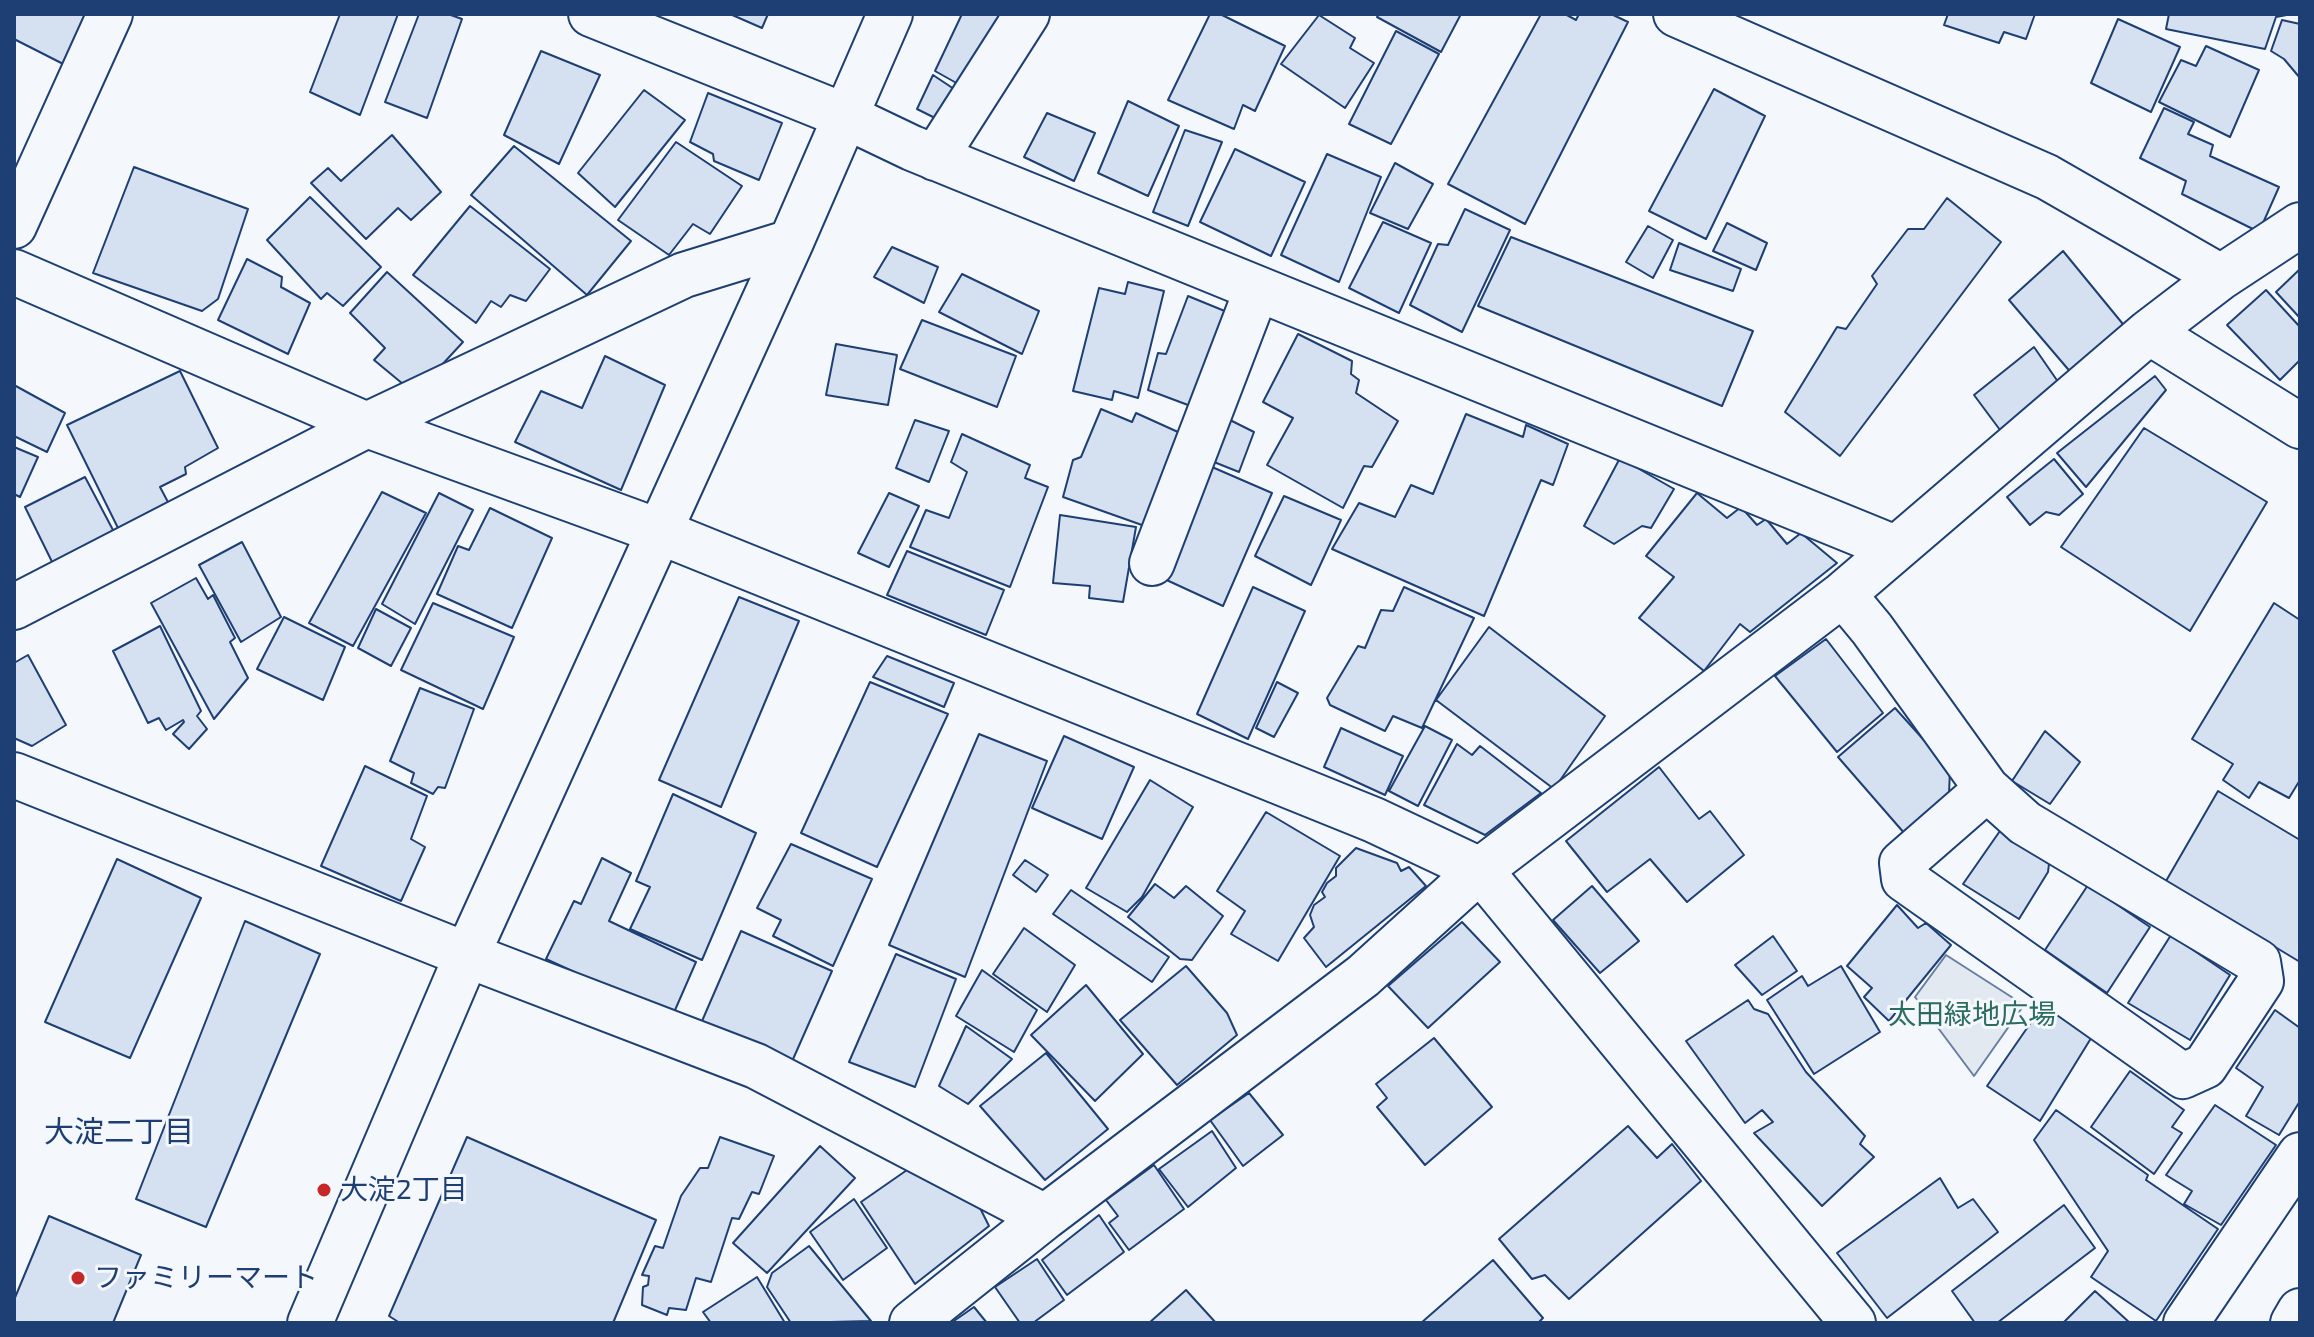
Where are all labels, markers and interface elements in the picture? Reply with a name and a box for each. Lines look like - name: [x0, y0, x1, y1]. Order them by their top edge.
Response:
- park label: 太田緑地広場: [1888, 998, 2056, 1032]
- district label: 大淀二丁目: [44, 1114, 194, 1150]
- place label: 大淀2丁目: [340, 1173, 468, 1207]
- marker: 大淀2丁目: [315, 1181, 333, 1199]
- place label: ファミリーマート: [94, 1261, 318, 1295]
- marker: ファミリーマート: [69, 1269, 87, 1287]

